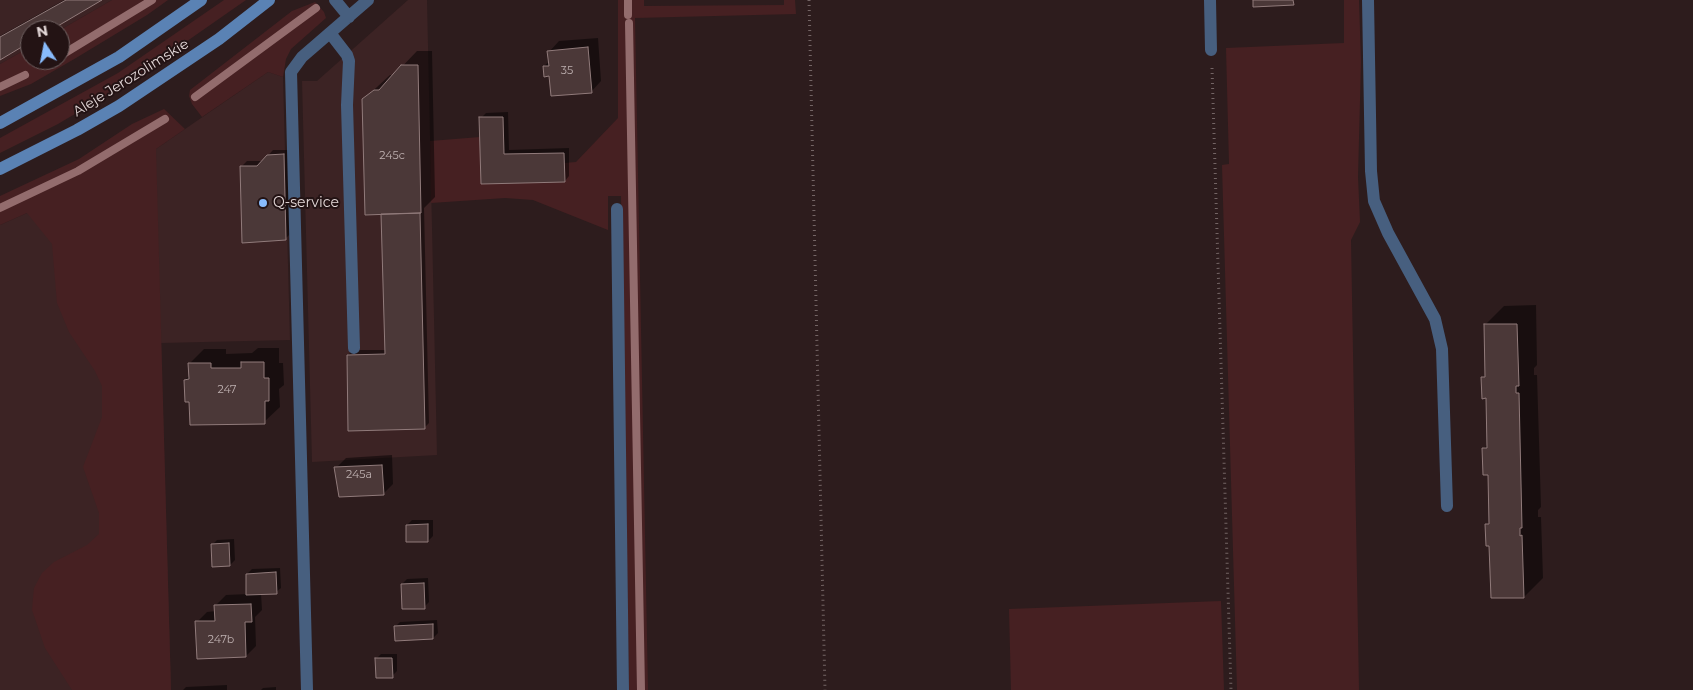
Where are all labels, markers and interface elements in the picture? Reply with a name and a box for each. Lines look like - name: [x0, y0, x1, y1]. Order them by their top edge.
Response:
- north arrow: [20, 20, 70, 70]
- text: N: [35, 21, 50, 41]
- street label: Aleje Jerozolimskie: [70, 36, 192, 120]
- house number: 35: [561, 64, 573, 78]
- house number: 245c: [379, 149, 405, 163]
- place label: Q-service: [273, 195, 339, 211]
- marker: Q-service: [257, 197, 269, 209]
- house number: 247: [217, 383, 237, 397]
- house number: 245a: [346, 468, 372, 482]
- house number: 247b: [208, 633, 234, 647]

